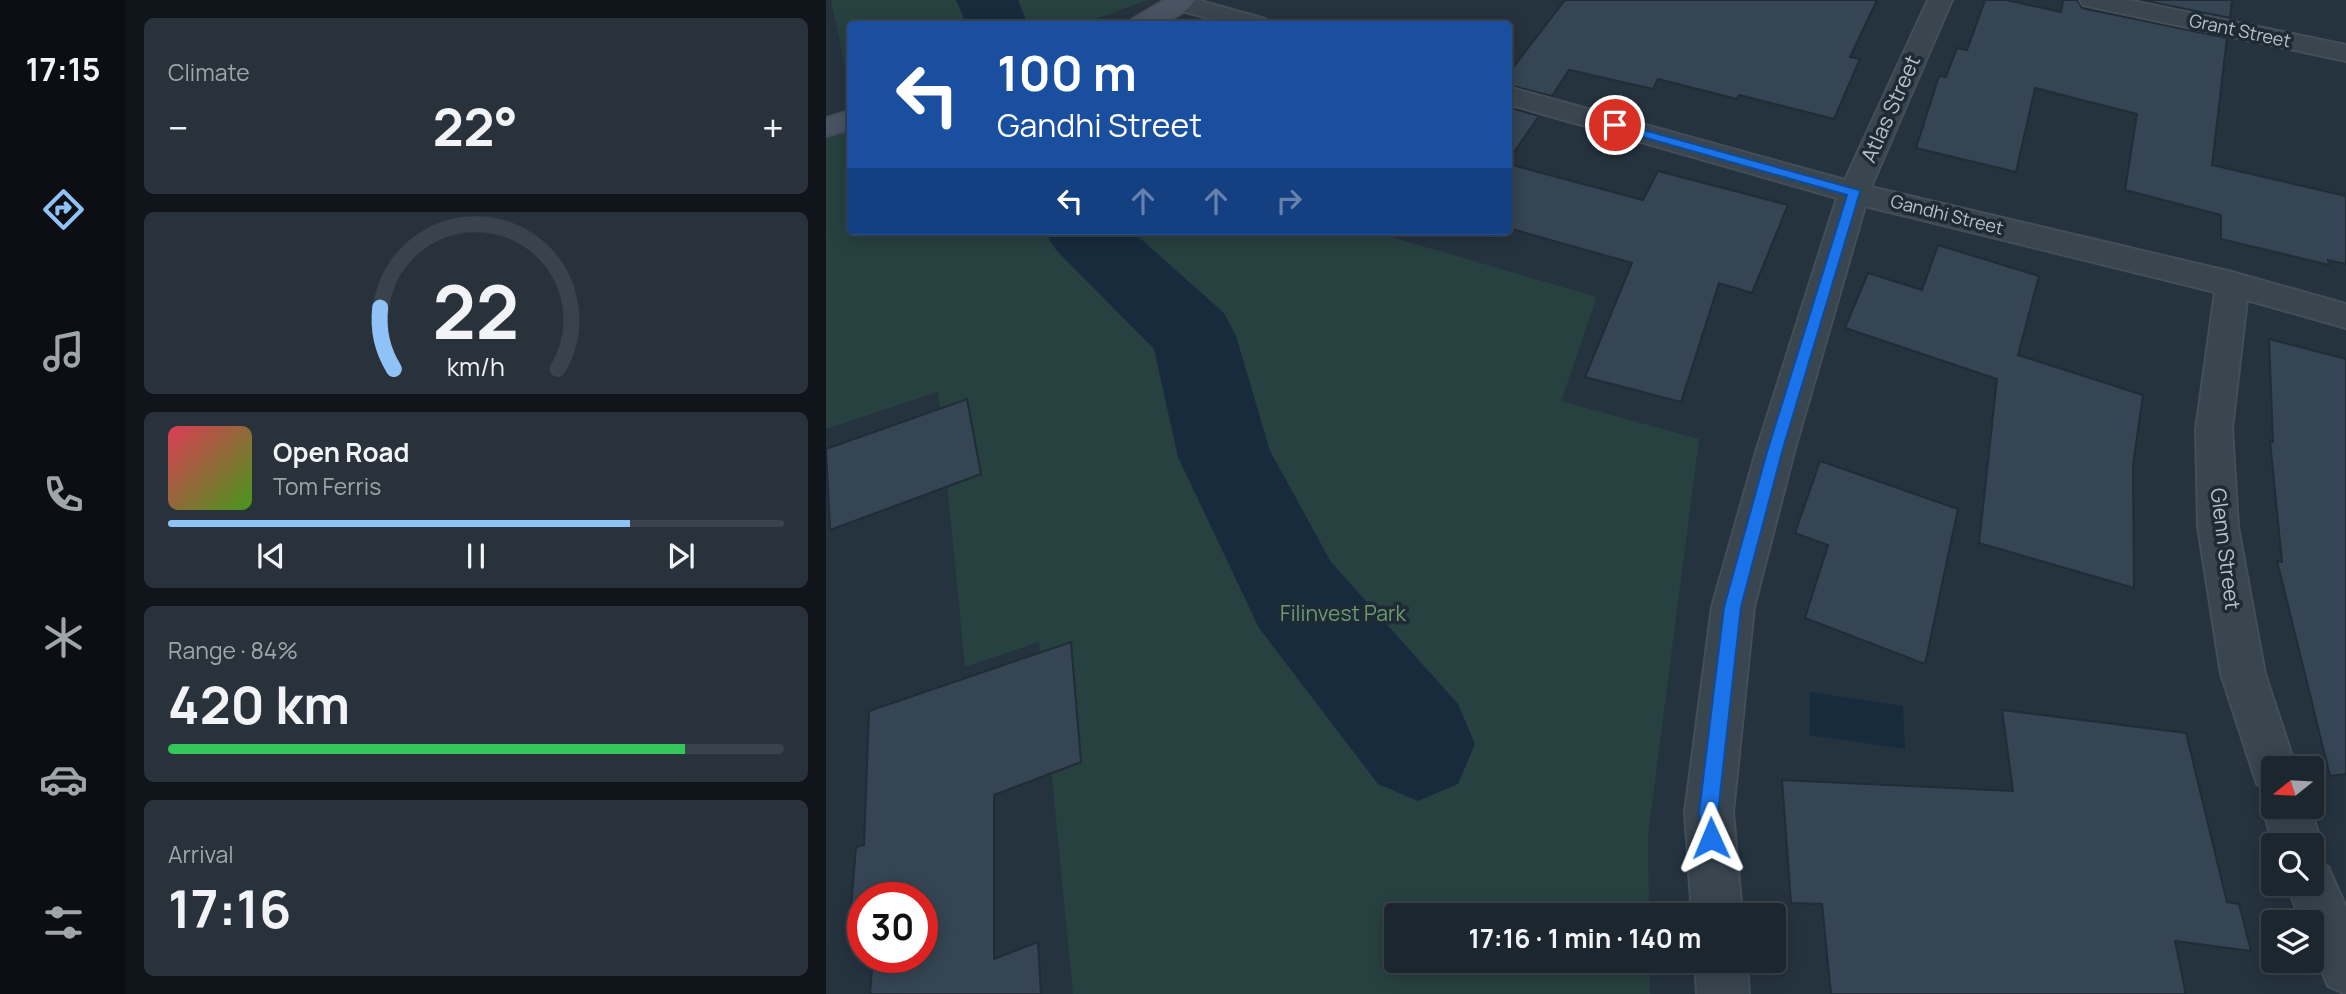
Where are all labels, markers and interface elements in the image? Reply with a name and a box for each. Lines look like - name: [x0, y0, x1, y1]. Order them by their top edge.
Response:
- street label: Grant Street: [2187, 8, 2293, 52]
- text: 100 m: [997, 39, 1137, 106]
- text: 17:15: [26, 47, 100, 91]
- icon: left: [882, 49, 973, 140]
- street label: Atlas Street: [1854, 50, 1926, 167]
- text: Climate: [168, 56, 250, 88]
- text: 22°: [433, 91, 518, 162]
- pin: [1585, 95, 1645, 155]
- text: −: [168, 101, 189, 153]
- text: +: [762, 101, 784, 153]
- text: Gandhi Street: [997, 103, 1202, 147]
- icon: arrive: [1596, 106, 1634, 144]
- icon: left: [1051, 182, 1089, 220]
- icon: ahead: [1124, 182, 1162, 220]
- icon: ahead: [1197, 182, 1235, 220]
- icon: right: [1270, 182, 1308, 220]
- icon: directions: [39, 185, 88, 234]
- street label: Gandhi Street: [1888, 188, 2006, 240]
- text: 22: [433, 261, 519, 361]
- icon: music: [39, 327, 88, 376]
- text: km/h: [447, 349, 505, 384]
- text: Open Road: [273, 434, 409, 470]
- icon: phone: [39, 470, 88, 519]
- text: Tom Ferris: [273, 470, 381, 502]
- street label: Glenn Street: [2205, 486, 2247, 611]
- icon: previous: [252, 537, 290, 575]
- icon: pause: [457, 537, 495, 575]
- icon: next: [662, 537, 700, 575]
- park label: Filinvest Park: [1280, 599, 1406, 627]
- icon: climate: [39, 613, 88, 662]
- text: Range · 84%: [168, 634, 298, 666]
- text: 420 km: [168, 669, 350, 740]
- icon: car: [39, 755, 88, 804]
- north arrow: [2261, 756, 2324, 819]
- map controls: [2261, 756, 2324, 973]
- position arrow: [1674, 801, 1748, 875]
- button: search: [2261, 833, 2324, 896]
- text: Arrival: [168, 838, 234, 870]
- text: 17:16: [168, 873, 291, 944]
- speed limit sign: 30: [847, 882, 938, 973]
- icon: filters: [39, 898, 88, 947]
- button: layers: [2261, 910, 2324, 973]
- text: 17:16 · 1 min · 140 m: [1469, 920, 1701, 956]

